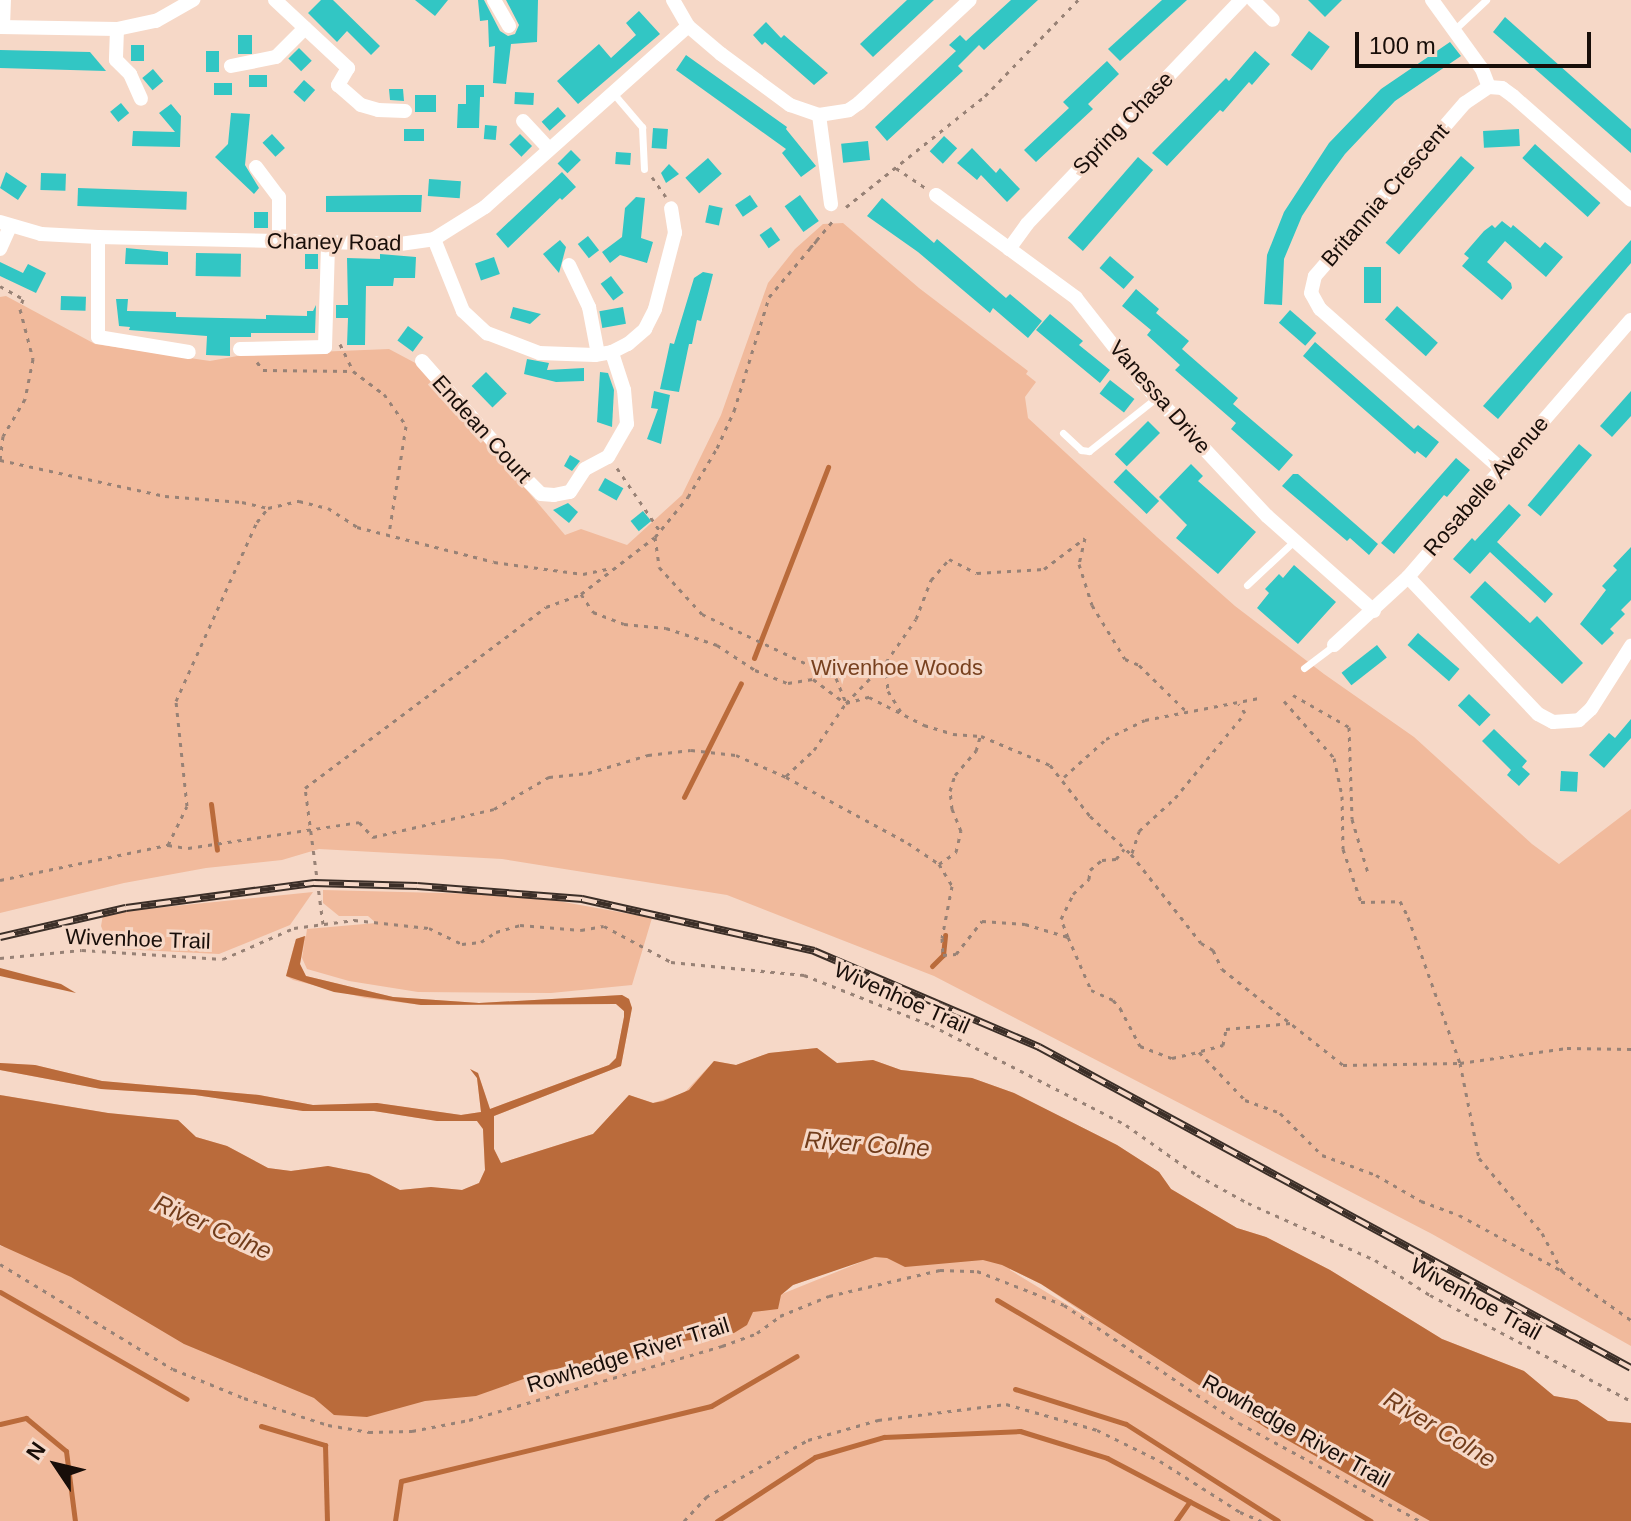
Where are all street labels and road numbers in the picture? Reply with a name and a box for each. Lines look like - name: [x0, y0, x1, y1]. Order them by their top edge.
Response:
- street label: Spring Chase: [1067, 66, 1179, 180]
- street label: Britannia Crescent: [1316, 118, 1454, 272]
- street label: Chaney Road: [267, 228, 401, 256]
- street label: Vanessa Drive: [1104, 335, 1216, 459]
- street label: Endean Court: [427, 370, 537, 488]
- street label: Rosabelle Avenue: [1418, 410, 1554, 562]
- street label: Wivenhoe Trail: [65, 923, 211, 955]
- street label: Wivenhoe Trail: [830, 956, 974, 1040]
- street label: Wivenhoe Trail: [1406, 1252, 1546, 1346]
- street label: Rowhedge River Trail: [523, 1312, 733, 1398]
- street label: Rowhedge River Trail: [1197, 1368, 1395, 1494]

